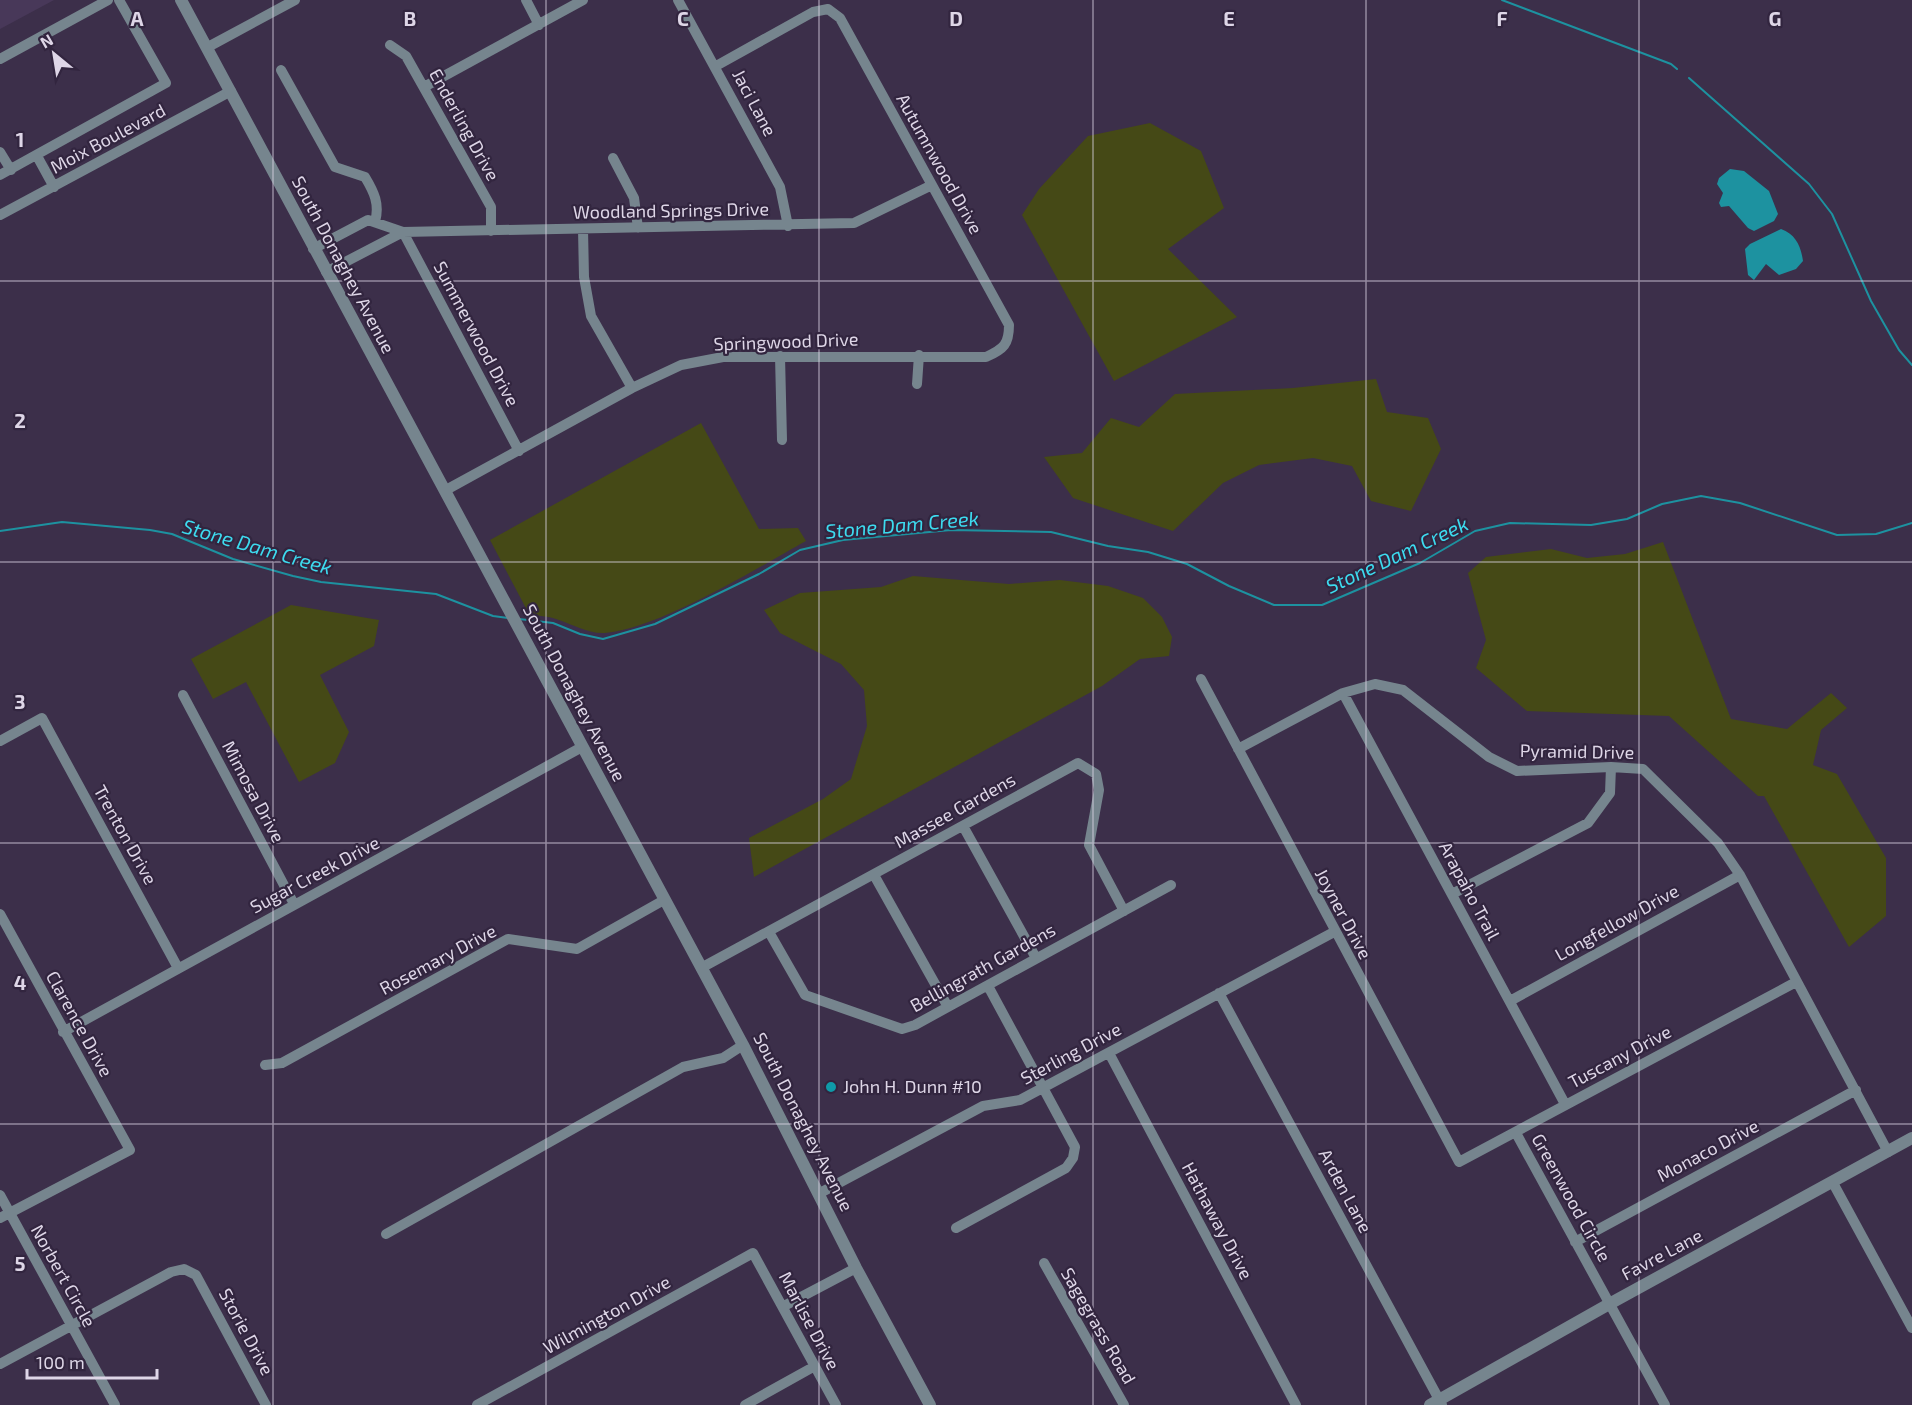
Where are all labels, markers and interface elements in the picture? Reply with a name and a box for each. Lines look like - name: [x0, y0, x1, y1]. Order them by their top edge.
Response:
- text: A: [130, 6, 144, 30]
- text: B: [404, 6, 416, 30]
- text: C: [677, 6, 689, 30]
- text: D: [949, 6, 963, 30]
- text: E: [1223, 6, 1235, 30]
- text: F: [1496, 6, 1508, 30]
- text: G: [1769, 6, 1781, 30]
- north arrow: [24, 24, 84, 84]
- text: N: [36, 29, 56, 52]
- street label: Enderling Drive: [425, 65, 505, 184]
- street label: Jaci Lane: [728, 65, 782, 140]
- street label: Autumnwood Drive: [892, 89, 988, 238]
- street label: Moix Boulevard: [46, 99, 169, 178]
- text: 1: [16, 127, 24, 151]
- street label: South Donaghey Avenue: [288, 172, 400, 357]
- street label: Woodland Springs Drive: [573, 197, 769, 223]
- street label: Summerwood Drive: [429, 257, 524, 410]
- street label: Springwood Drive: [713, 327, 859, 355]
- text: 2: [14, 408, 26, 432]
- water label: Stone Dam Creek: [824, 505, 980, 543]
- water label: Stone Dam Creek: [1322, 511, 1472, 598]
- water label: Stone Dam Creek: [180, 513, 335, 579]
- street label: South Donaghey Avenue: [519, 600, 631, 785]
- text: 3: [14, 689, 26, 713]
- street label: Mimosa Drive: [218, 737, 290, 846]
- street label: Pyramid Drive: [1520, 739, 1634, 763]
- street label: Massee Gardens: [890, 768, 1019, 852]
- street label: Trenton Drive: [90, 781, 162, 888]
- street label: Sugar Creek Drive: [246, 831, 383, 917]
- street label: Arapaho Trail: [1435, 837, 1505, 944]
- street label: Joyner Drive: [1311, 864, 1377, 963]
- street label: Longfellow Drive: [1551, 879, 1682, 965]
- street label: Bellingrath Gardens: [906, 918, 1059, 1016]
- street label: Rosemary Drive: [375, 919, 500, 999]
- street label: Clarence Drive: [42, 967, 118, 1080]
- text: 4: [14, 970, 27, 994]
- street label: Sterling Drive: [1016, 1017, 1125, 1089]
- street label: Tuscany Drive: [1564, 1020, 1675, 1092]
- street label: South Donaghey Avenue: [749, 1029, 859, 1215]
- place label: John H. Dunn #10: [843, 1075, 982, 1097]
- marker: John H. Dunn #10: [824, 1080, 838, 1094]
- street label: Monaco Drive: [1653, 1114, 1762, 1186]
- street label: Greenwood Circle: [1528, 1130, 1616, 1265]
- street label: Arden Lane: [1315, 1145, 1377, 1236]
- street label: Hathaway Drive: [1178, 1158, 1258, 1283]
- street label: Norbert Circle: [27, 1220, 101, 1331]
- street label: Favre Lane: [1617, 1224, 1706, 1285]
- text: 5: [14, 1251, 26, 1275]
- street label: Sagegrass Road: [1057, 1263, 1141, 1388]
- street label: Marlise Drive: [775, 1268, 845, 1373]
- street label: Wilmington Drive: [539, 1270, 674, 1358]
- street label: Storie Drive: [215, 1284, 279, 1379]
- scale bar: [27, 1342, 158, 1380]
- text: 100 m: [36, 1351, 85, 1373]

